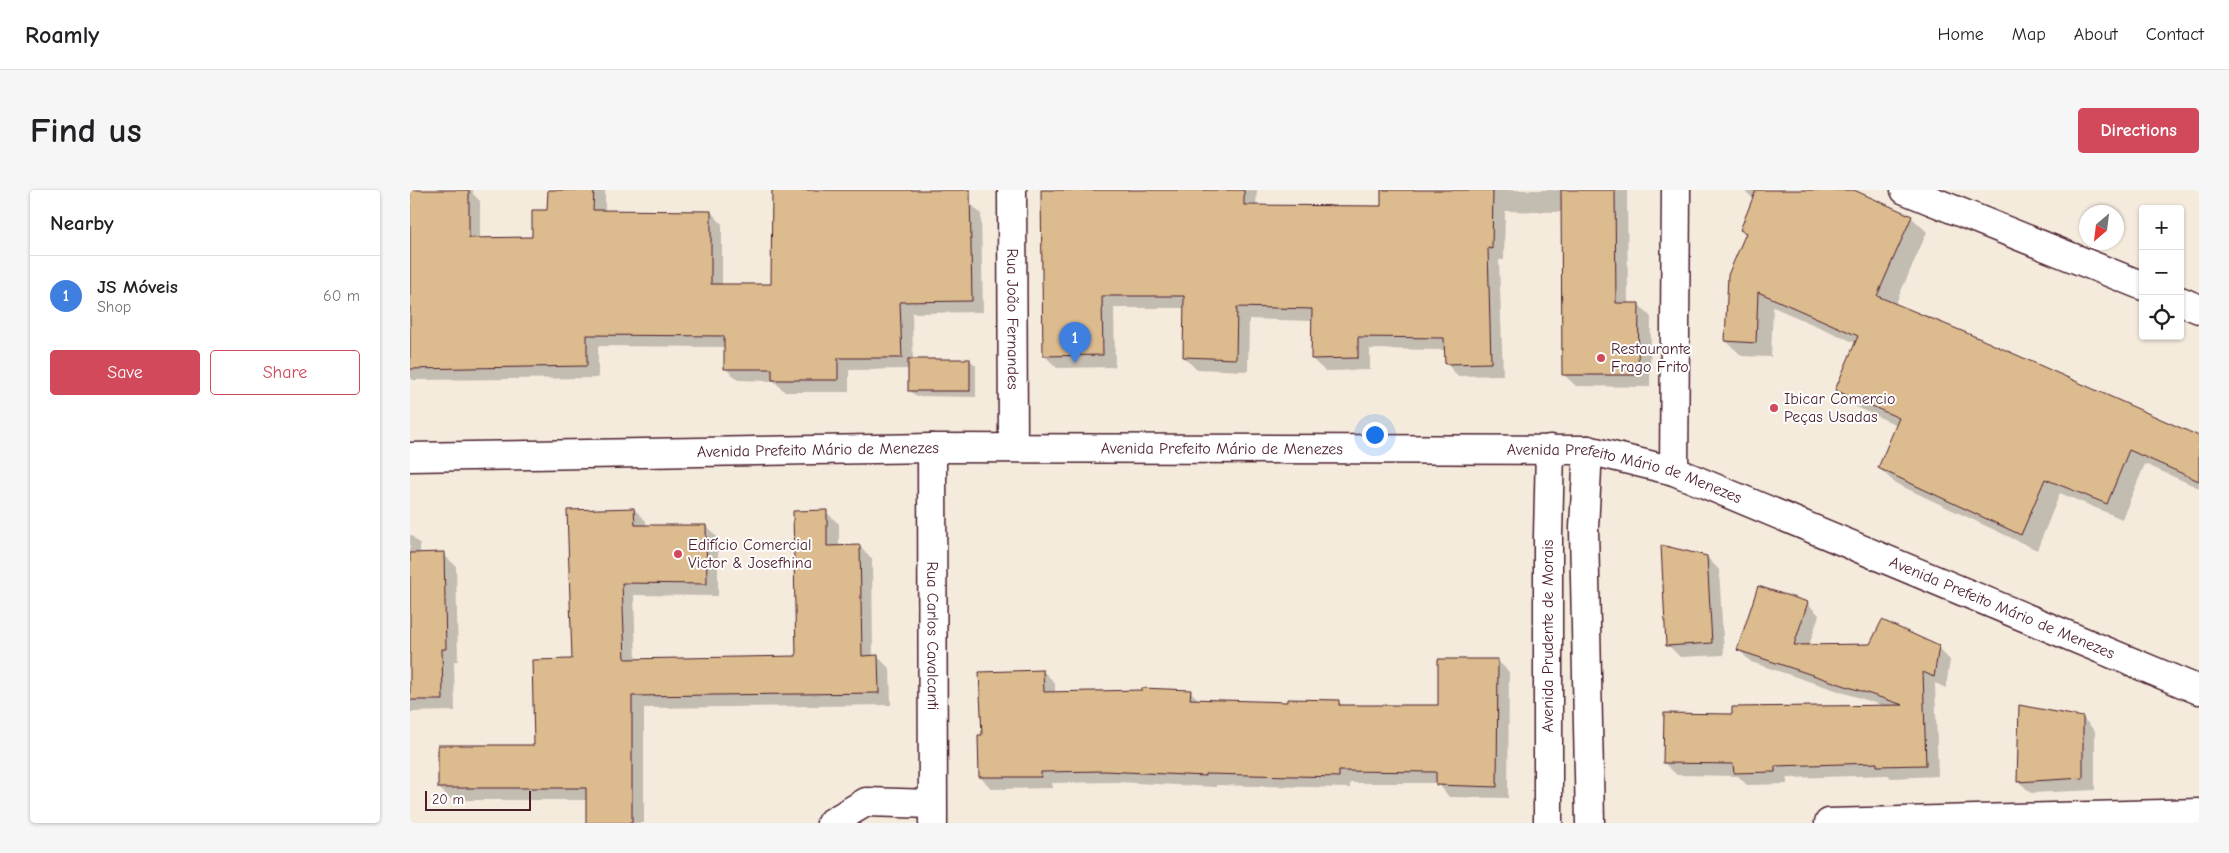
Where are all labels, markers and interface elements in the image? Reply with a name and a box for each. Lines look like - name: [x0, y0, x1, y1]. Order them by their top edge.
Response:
- text: Roamly: [25, 21, 99, 49]
- text: Home: [1937, 24, 1984, 45]
- text: Map: [2012, 24, 2046, 45]
- text: About: [2074, 24, 2118, 45]
- text: Contact: [2146, 24, 2204, 45]
- button: Directions: [2078, 108, 2199, 153]
- text: Find us: [30, 110, 142, 151]
- north arrow: [2079, 205, 2124, 250]
- map controls: [2139, 205, 2184, 340]
- button: +: [2139, 205, 2184, 250]
- text: Nearby: [50, 211, 114, 235]
- street label: Rua João Fernandes: [1003, 248, 1022, 390]
- button: −: [2139, 250, 2184, 295]
- text: JS Móveis: [97, 276, 178, 298]
- text: 1: [63, 287, 69, 305]
- text: 60 m: [323, 287, 360, 305]
- button: locate: [2139, 295, 2184, 340]
- text: Shop: [97, 298, 131, 316]
- pin: 1: [1059, 322, 1091, 363]
- place label: Restaurante Frago Frito: [1611, 340, 1691, 376]
- button: Save: [50, 350, 200, 395]
- button: Share: [210, 350, 360, 395]
- marker: Restaurante Frago Frito: [1595, 352, 1607, 364]
- place label: Ibicar Comercio Peças Usadas: [1784, 390, 1895, 426]
- marker: Ibicar Comercio Peças Usadas: [1768, 402, 1780, 414]
- your location: [1362, 422, 1388, 448]
- street label: Avenida Prefeito Mário de Menezes: [697, 439, 939, 461]
- street label: Avenida Prefeito Mário de Menezes: [1101, 440, 1343, 458]
- street label: Avenida Prefeito Mário de Menezes: [1507, 441, 1745, 507]
- place label: Edifício Comercial Victor & Josefhina: [688, 536, 812, 572]
- street label: Avenida Prudente de Morais: [1539, 539, 1557, 732]
- marker: Edifício Comercial Victor & Josefhina: [672, 548, 684, 560]
- street label: Avenida Prefeito Mário de Menezes: [1887, 553, 2118, 663]
- street label: Rua Carlos Cavalcanti: [923, 561, 942, 711]
- scale bar: [425, 788, 531, 811]
- text: 20 m: [432, 791, 464, 808]

